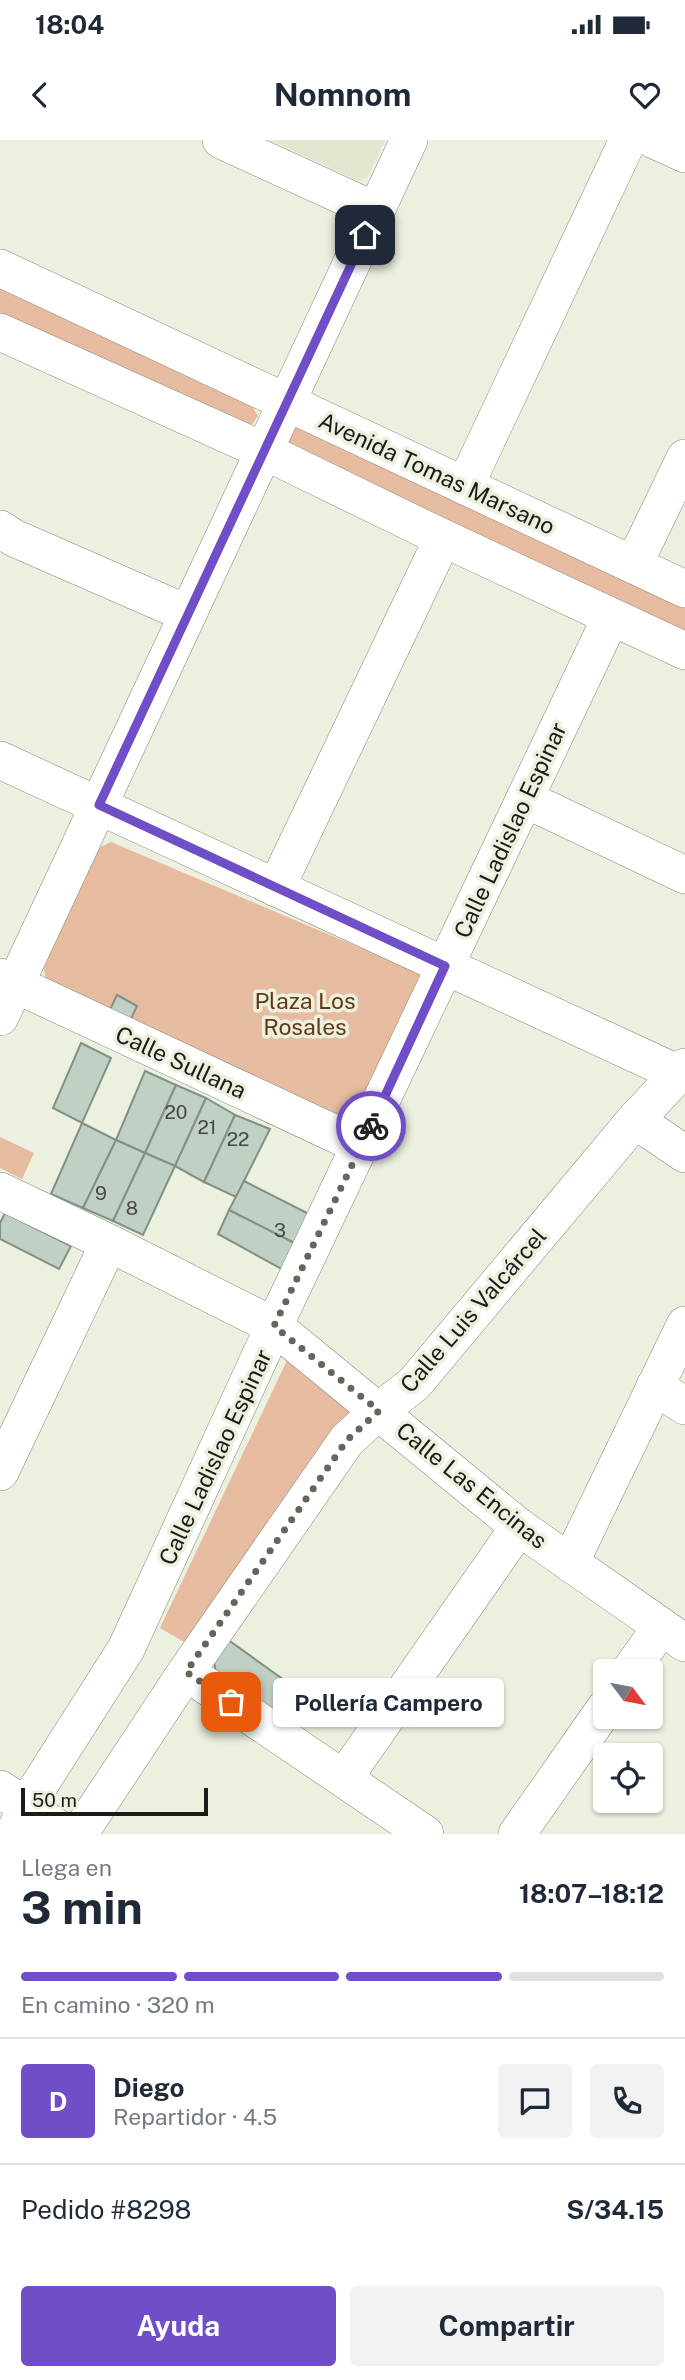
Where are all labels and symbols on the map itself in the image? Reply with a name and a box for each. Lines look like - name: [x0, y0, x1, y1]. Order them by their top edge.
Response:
- pin: [335, 205, 395, 265]
- street label: Avenida Tomas Marsano: [315, 406, 559, 540]
- street label: Calle Ladislao Espinar: [448, 718, 572, 942]
- park label: Plaza Los Rosales: [254, 987, 356, 1040]
- street label: Calle Sullana: [111, 1020, 251, 1104]
- courier: [336, 1091, 406, 1161]
- house number: 20: [165, 1101, 187, 1123]
- house number: 21: [197, 1116, 217, 1138]
- house number: 22: [227, 1128, 249, 1150]
- house number: 9: [95, 1182, 107, 1204]
- house number: 8: [126, 1197, 138, 1219]
- house number: 3: [274, 1219, 286, 1241]
- street label: Calle Luis Valcárcel: [394, 1222, 552, 1398]
- street label: Calle Ladislao Espinar: [153, 1345, 277, 1569]
- street label: Calle Las Encinas: [391, 1416, 553, 1554]
- north arrow: [593, 1659, 663, 1729]
- pin: [201, 1672, 261, 1732]
- callout: Pollería Campero: [273, 1678, 504, 1726]
- scale bar: [21, 1785, 208, 1817]

